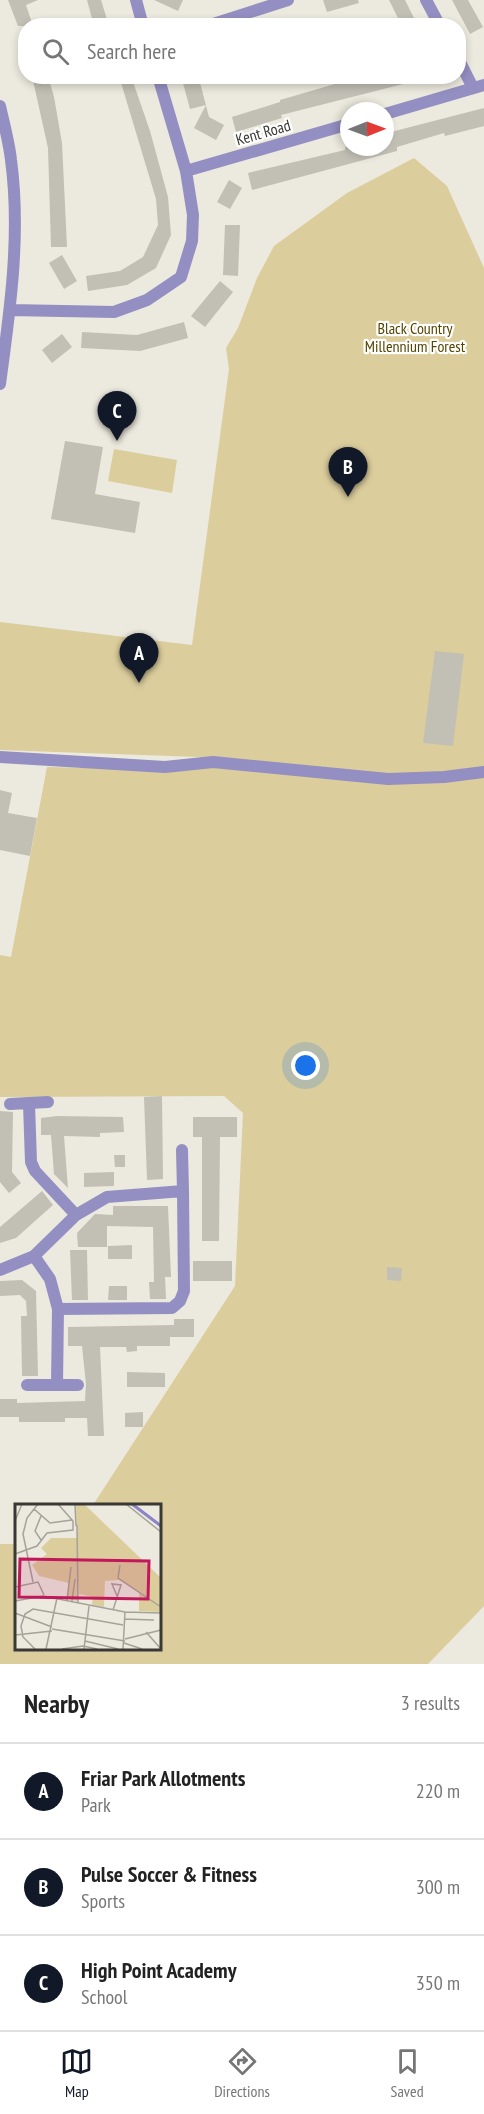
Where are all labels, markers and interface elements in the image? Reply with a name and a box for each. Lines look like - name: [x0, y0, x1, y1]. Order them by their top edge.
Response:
- search box: [18, 18, 466, 84]
- icon: search: [39, 35, 72, 68]
- text: Search here: [87, 37, 176, 65]
- north arrow: [340, 102, 394, 156]
- street label: Kent Road: [233, 115, 293, 149]
- park label: Black Country Millennium Forest: [365, 318, 466, 356]
- pin: C: [98, 392, 136, 441]
- pin: B: [328, 448, 368, 497]
- pin: A: [120, 634, 158, 683]
- your location: [291, 1051, 320, 1080]
- inset map: [15, 1504, 160, 1649]
- text: Nearby: [24, 1687, 89, 1720]
- text: 3 results: [401, 1690, 460, 1716]
- text: Friar Park Allotments: [81, 1764, 245, 1792]
- text: A: [38, 1778, 49, 1804]
- text: 220 m: [416, 1778, 460, 1804]
- text: Park: [81, 1792, 111, 1818]
- text: Pulse Soccer & Fitness: [81, 1860, 257, 1888]
- text: B: [39, 1874, 48, 1900]
- text: 300 m: [416, 1874, 460, 1900]
- text: Sports: [81, 1888, 125, 1914]
- text: High Point Academy: [81, 1956, 236, 1984]
- text: C: [39, 1970, 48, 1996]
- text: 350 m: [416, 1970, 460, 1996]
- text: School: [81, 1984, 127, 2010]
- tab: Map: [60, 2045, 93, 2101]
- tab: Directions: [214, 2045, 270, 2101]
- tab: Saved: [391, 2045, 424, 2101]

